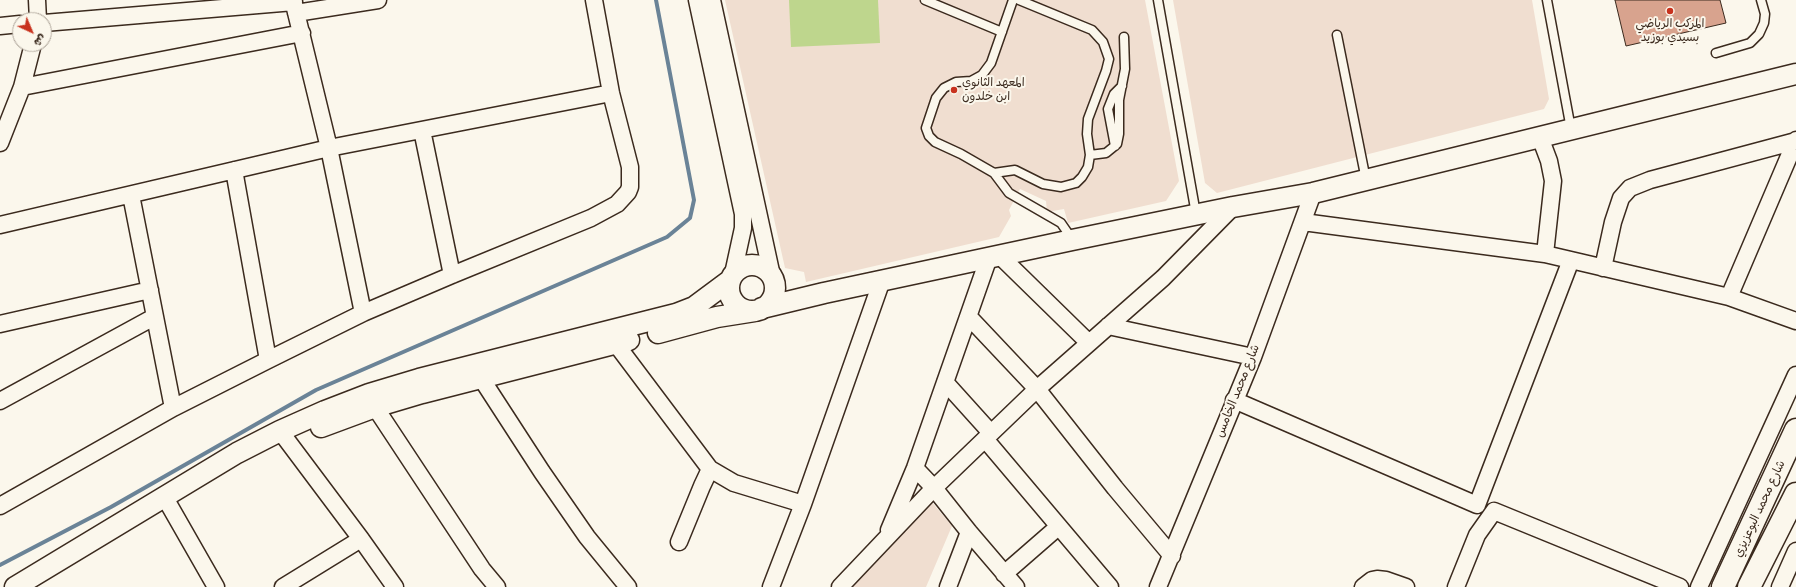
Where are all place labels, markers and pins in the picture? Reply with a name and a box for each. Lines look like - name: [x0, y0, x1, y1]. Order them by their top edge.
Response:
- marker: المركب الرياضي بسيدي بوزيد: [1665, 6, 1675, 16]
- place label: المركب الرياضي بسيدي بوزيد: [1636, 17, 1704, 45]
- place label: المعهد الثانوي ابن خلدون: [962, 76, 1025, 104]
- marker: المعهد الثانوي ابن خلدون: [949, 85, 959, 95]

